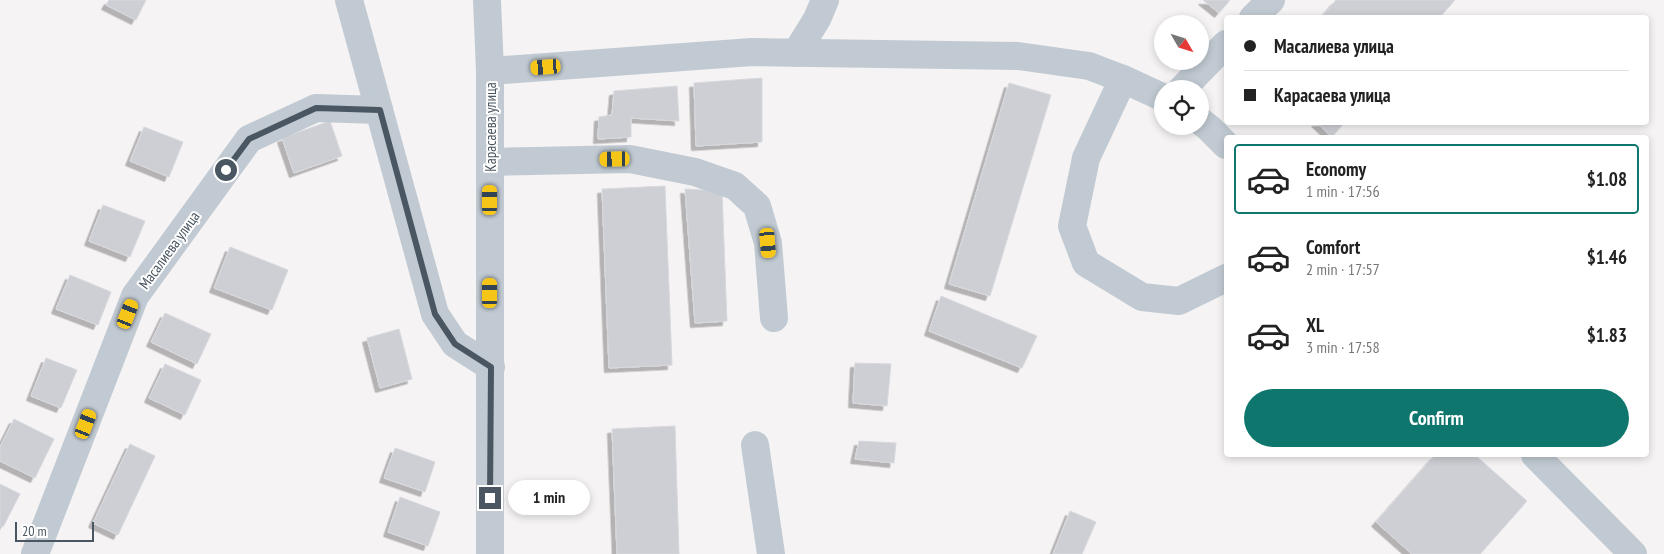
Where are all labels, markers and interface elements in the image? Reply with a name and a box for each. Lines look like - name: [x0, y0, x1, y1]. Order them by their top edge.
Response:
- north arrow: [1154, 15, 1209, 70]
- map controls: [1154, 15, 1209, 135]
- text: Масалиева улица: [1274, 34, 1394, 58]
- car: [530, 58, 561, 76]
- button: locate: [1154, 80, 1209, 135]
- street label: Карасаева улица: [481, 82, 500, 172]
- text: Карасаева улица: [1274, 83, 1391, 107]
- car: [599, 151, 630, 167]
- icon: car: [1246, 157, 1291, 202]
- text: Economy: [1306, 157, 1366, 181]
- route start: [215, 159, 237, 181]
- text: $1.08: [1587, 167, 1627, 191]
- text: 1 min · 17:56: [1306, 181, 1380, 201]
- car: [482, 185, 497, 215]
- street label: Масалиева улица: [134, 207, 204, 293]
- car: [759, 227, 776, 259]
- icon: car: [1246, 235, 1291, 280]
- text: Comfort: [1306, 235, 1360, 259]
- text: $1.46: [1587, 245, 1627, 269]
- text: 2 min · 17:57: [1306, 259, 1380, 279]
- car: [482, 278, 497, 308]
- car: [115, 297, 140, 331]
- icon: car: [1246, 313, 1291, 358]
- text: XL: [1306, 313, 1324, 337]
- text: $1.83: [1587, 323, 1627, 347]
- text: 3 min · 17:58: [1306, 337, 1380, 357]
- button: Confirm: [1244, 389, 1629, 447]
- car: [73, 407, 98, 441]
- callout: 1 min: [508, 480, 590, 516]
- route end: [479, 487, 501, 509]
- text: 1 min: [533, 487, 565, 507]
- scale bar: [15, 519, 94, 542]
- text: 20 m: [22, 522, 47, 540]

